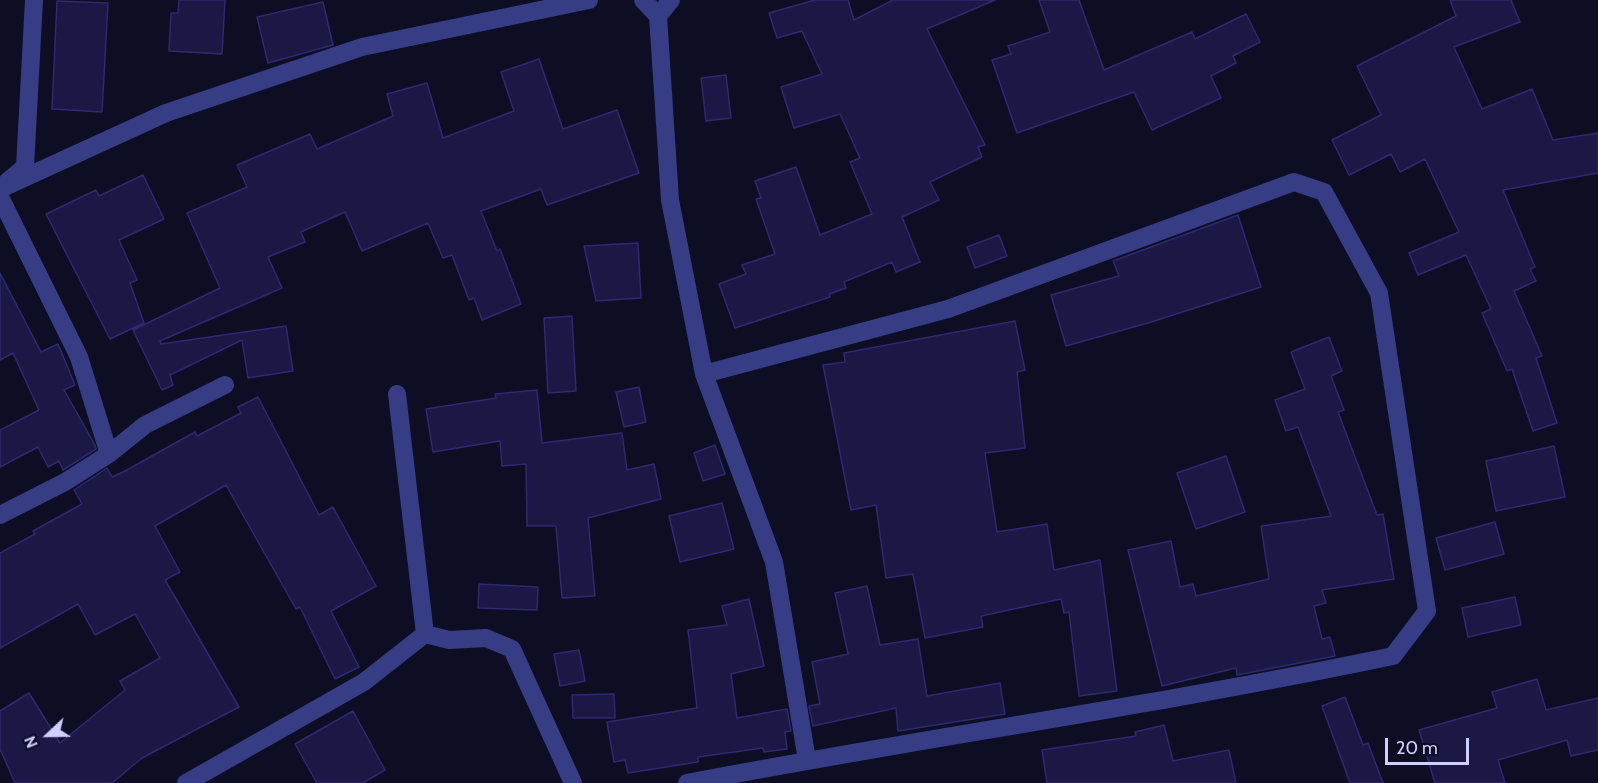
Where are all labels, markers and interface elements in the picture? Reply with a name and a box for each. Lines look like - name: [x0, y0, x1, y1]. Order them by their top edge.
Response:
- north arrow: [18, 705, 78, 765]
- scale bar: [1388, 726, 1472, 764]
- text: N: [20, 733, 42, 751]
- text: 20 m: [1396, 737, 1438, 759]

